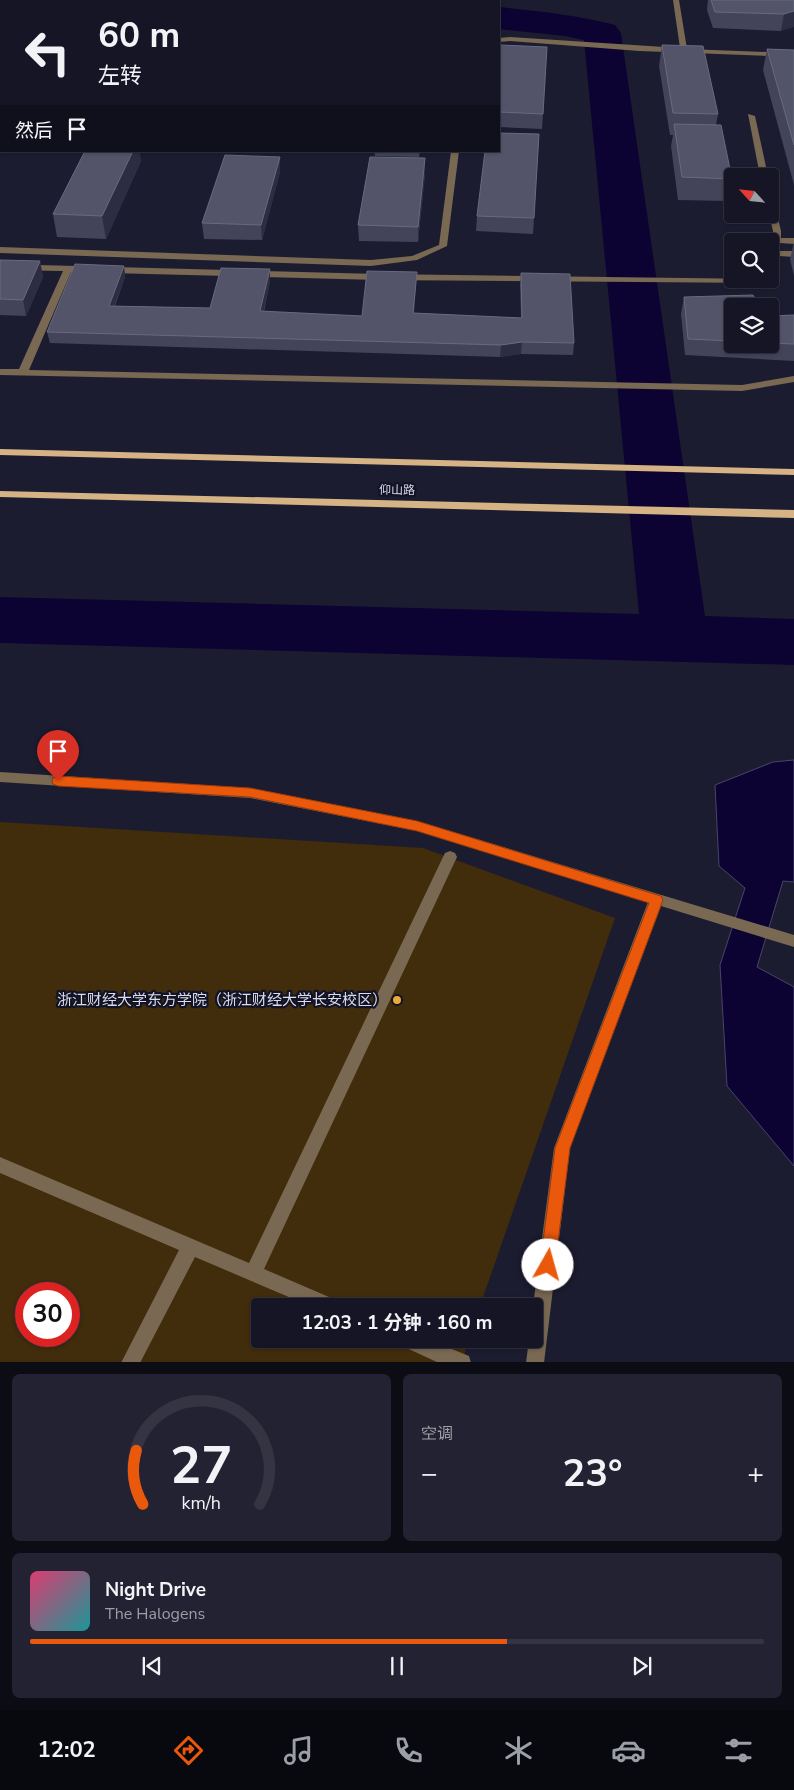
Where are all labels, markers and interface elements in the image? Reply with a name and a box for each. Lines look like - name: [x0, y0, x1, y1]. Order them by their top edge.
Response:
- text: 60 m: [98, 12, 180, 59]
- icon: left: [15, 20, 80, 85]
- text: 左转: [98, 61, 142, 91]
- icon: arrive: [63, 115, 91, 143]
- text: 然后: [15, 118, 53, 144]
- north arrow: [724, 168, 779, 222]
- map controls: [724, 168, 779, 353]
- button: search: [724, 233, 779, 288]
- button: layers: [724, 298, 779, 353]
- street label: 仰山路: [379, 482, 415, 498]
- pin: [37, 730, 79, 781]
- icon: arrive: [44, 737, 72, 765]
- place label: 浙江财经大学东方学院（浙江财经大学长安校区）: [57, 990, 387, 1010]
- marker: 浙江财经大学东方学院（浙江财经大学长安校区）: [391, 994, 403, 1006]
- position arrow: [521, 1238, 573, 1290]
- speed limit sign: 30: [15, 1282, 80, 1347]
- text: 12:03 · 1 分钟 · 160 m: [302, 1310, 492, 1336]
- text: 空调: [421, 1423, 453, 1445]
- text: 27: [170, 1430, 233, 1501]
- text: 23°: [562, 1448, 623, 1499]
- text: −: [421, 1455, 438, 1493]
- text: +: [747, 1455, 764, 1493]
- text: km/h: [182, 1491, 221, 1515]
- text: Night Drive: [105, 1577, 206, 1603]
- text: The Halogens: [105, 1603, 205, 1625]
- icon: previous: [138, 1652, 166, 1680]
- icon: pause: [383, 1652, 411, 1680]
- icon: next: [628, 1652, 656, 1680]
- icon: directions: [171, 1733, 206, 1768]
- icon: music: [281, 1733, 316, 1768]
- icon: phone: [391, 1733, 426, 1768]
- icon: climate: [501, 1733, 536, 1768]
- icon: car: [611, 1733, 646, 1768]
- icon: filters: [721, 1733, 756, 1768]
- text: 12:02: [38, 1735, 96, 1765]

